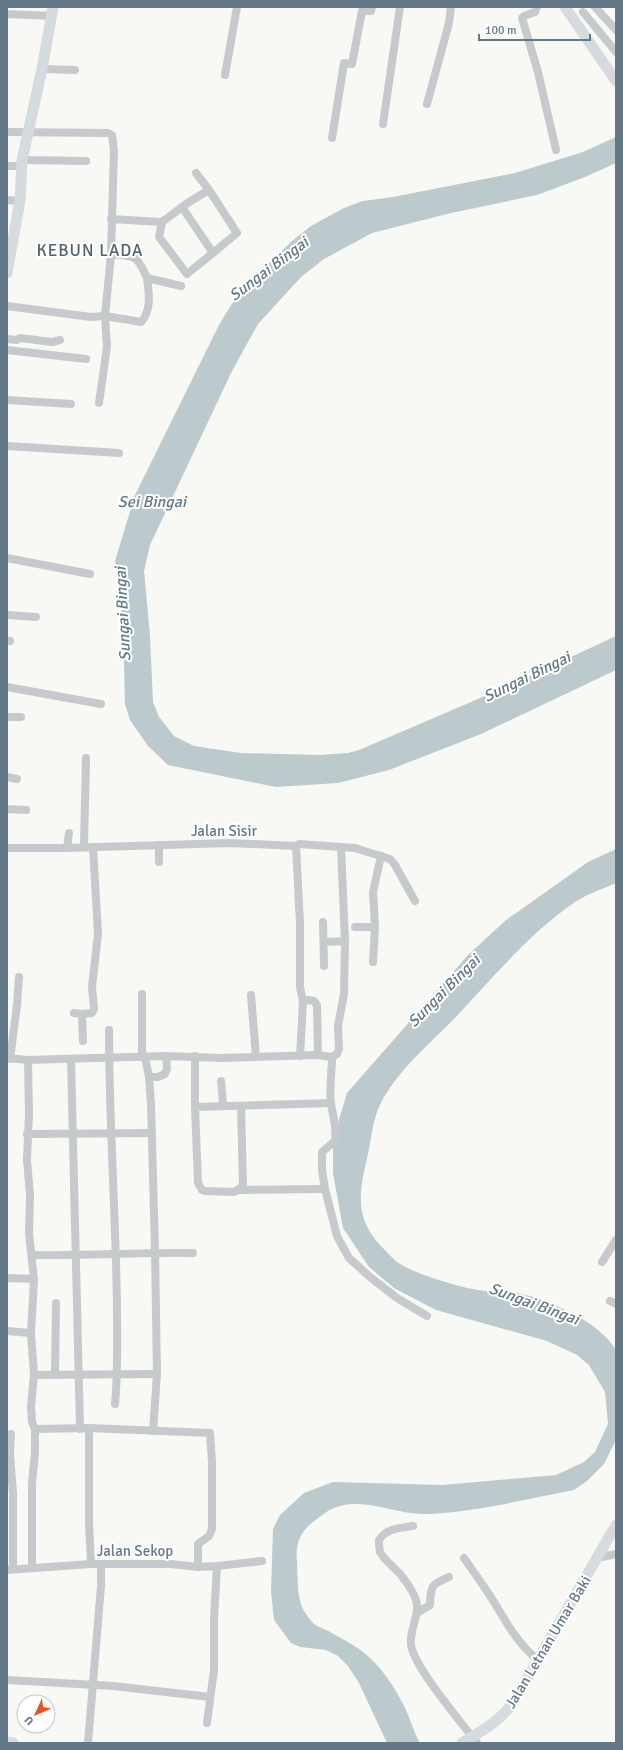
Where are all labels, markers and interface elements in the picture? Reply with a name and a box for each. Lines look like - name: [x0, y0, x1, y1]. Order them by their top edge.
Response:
- scale bar: [479, 16, 590, 42]
- text: 100 m: [485, 23, 517, 38]
- water label: Sungai Bingai: [225, 232, 314, 305]
- district label: KEBUN LADA: [37, 240, 144, 261]
- water label: Sei Bingai: [118, 492, 188, 512]
- water label: Sungai Bingai: [110, 565, 135, 662]
- water label: Sungai Bingai: [480, 647, 575, 707]
- street label: Jalan Sisir: [191, 822, 257, 840]
- water label: Sungai Bingai: [404, 949, 486, 1031]
- water label: Sungai Bingai: [486, 1278, 583, 1330]
- street label: Jalan Sekop: [97, 1542, 173, 1560]
- street label: Jalan Letnan Umar Baki: [501, 1572, 595, 1712]
- north arrow: [16, 1694, 56, 1734]
- text: U: [22, 1713, 36, 1728]

